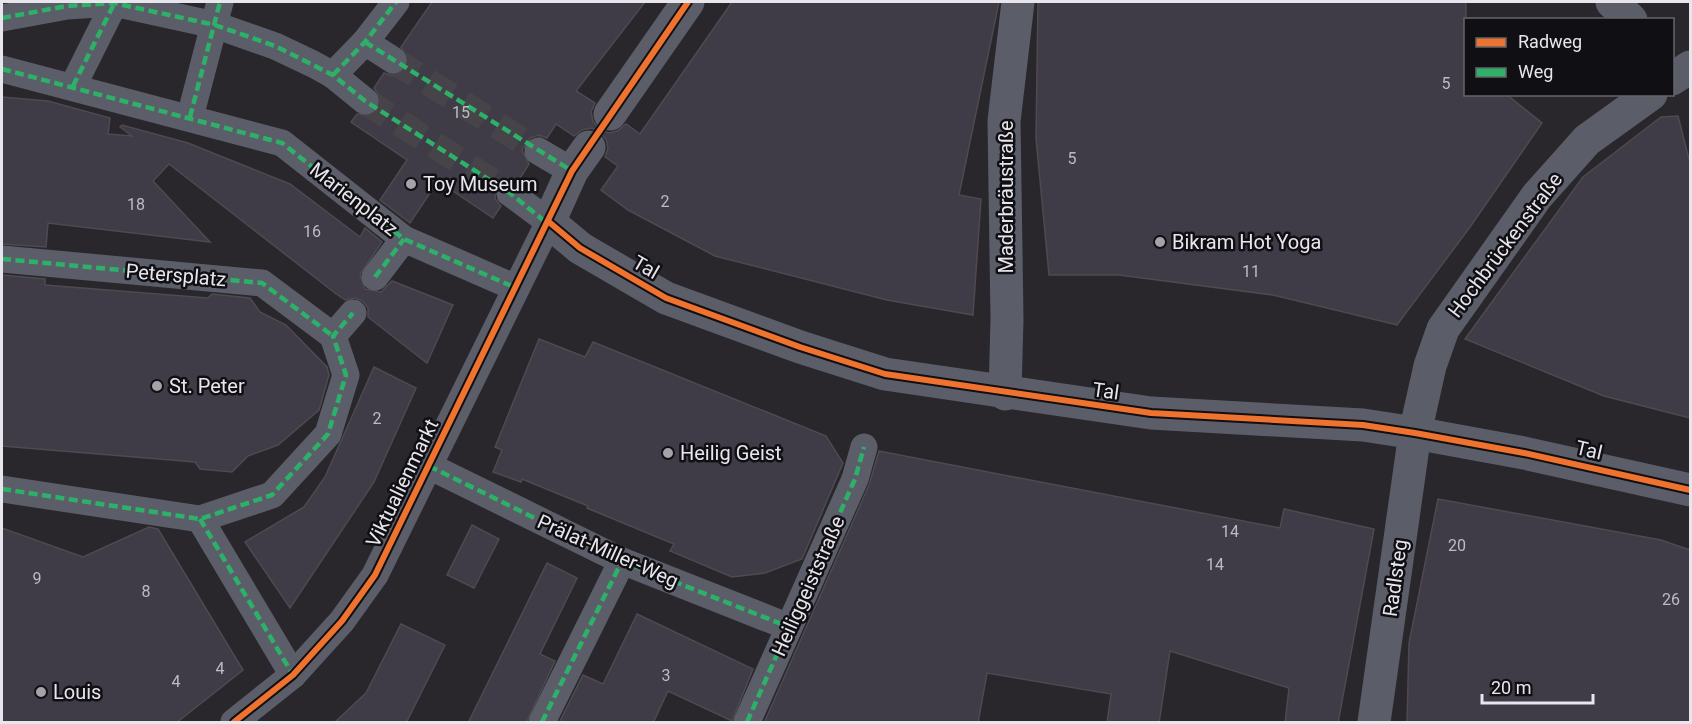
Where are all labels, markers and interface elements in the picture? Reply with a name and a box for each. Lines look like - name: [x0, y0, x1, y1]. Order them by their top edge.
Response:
- legend: [1464, 18, 1674, 96]
- text: Radweg: [1518, 31, 1582, 52]
- text: Weg: [1518, 61, 1553, 82]
- house number: 5: [1442, 74, 1451, 93]
- house number: 15: [452, 103, 470, 122]
- street label: Maderbräustraße: [994, 120, 1018, 274]
- house number: 5: [1068, 149, 1077, 168]
- street label: Marienplatz: [305, 157, 403, 241]
- street label: Hochbrückenstraße: [1443, 168, 1567, 322]
- place label: Toy Museum: [423, 172, 538, 196]
- marker: Toy Museum: [404, 177, 418, 191]
- house number: 2: [661, 192, 670, 211]
- house number: 18: [127, 195, 145, 214]
- house number: 16: [303, 222, 321, 241]
- place label: Bikram Hot Yoga: [1172, 230, 1321, 254]
- marker: Bikram Hot Yoga: [1153, 235, 1167, 249]
- street label: Tal: [628, 250, 664, 284]
- street label: Petersplatz: [125, 259, 227, 291]
- house number: 11: [1242, 262, 1260, 281]
- place label: St. Peter: [169, 374, 245, 398]
- street label: Tal: [1091, 377, 1121, 405]
- marker: St. Peter: [150, 379, 164, 393]
- house number: 2: [373, 409, 382, 428]
- street label: Viktualienmarkt: [361, 415, 443, 551]
- street label: Tal: [1573, 435, 1605, 465]
- place label: Heilig Geist: [680, 441, 782, 465]
- marker: Heilig Geist: [661, 446, 675, 460]
- street label: Prälat-Miller-Weg: [534, 509, 682, 593]
- street label: Heiliggeiststraße: [766, 512, 850, 660]
- house number: 14: [1221, 522, 1239, 541]
- house number: 20: [1448, 536, 1466, 555]
- street label: Radlsteg: [1378, 538, 1412, 618]
- house number: 14: [1206, 555, 1224, 574]
- house number: 9: [33, 569, 42, 588]
- house number: 8: [142, 582, 151, 601]
- house number: 26: [1662, 590, 1680, 609]
- house number: 4: [216, 659, 225, 678]
- house number: 3: [662, 666, 671, 685]
- scale bar: [1482, 667, 1593, 705]
- house number: 4: [172, 672, 181, 691]
- text: 20 m: [1491, 677, 1531, 698]
- place label: Louis: [53, 680, 101, 704]
- marker: Louis: [34, 685, 48, 699]

